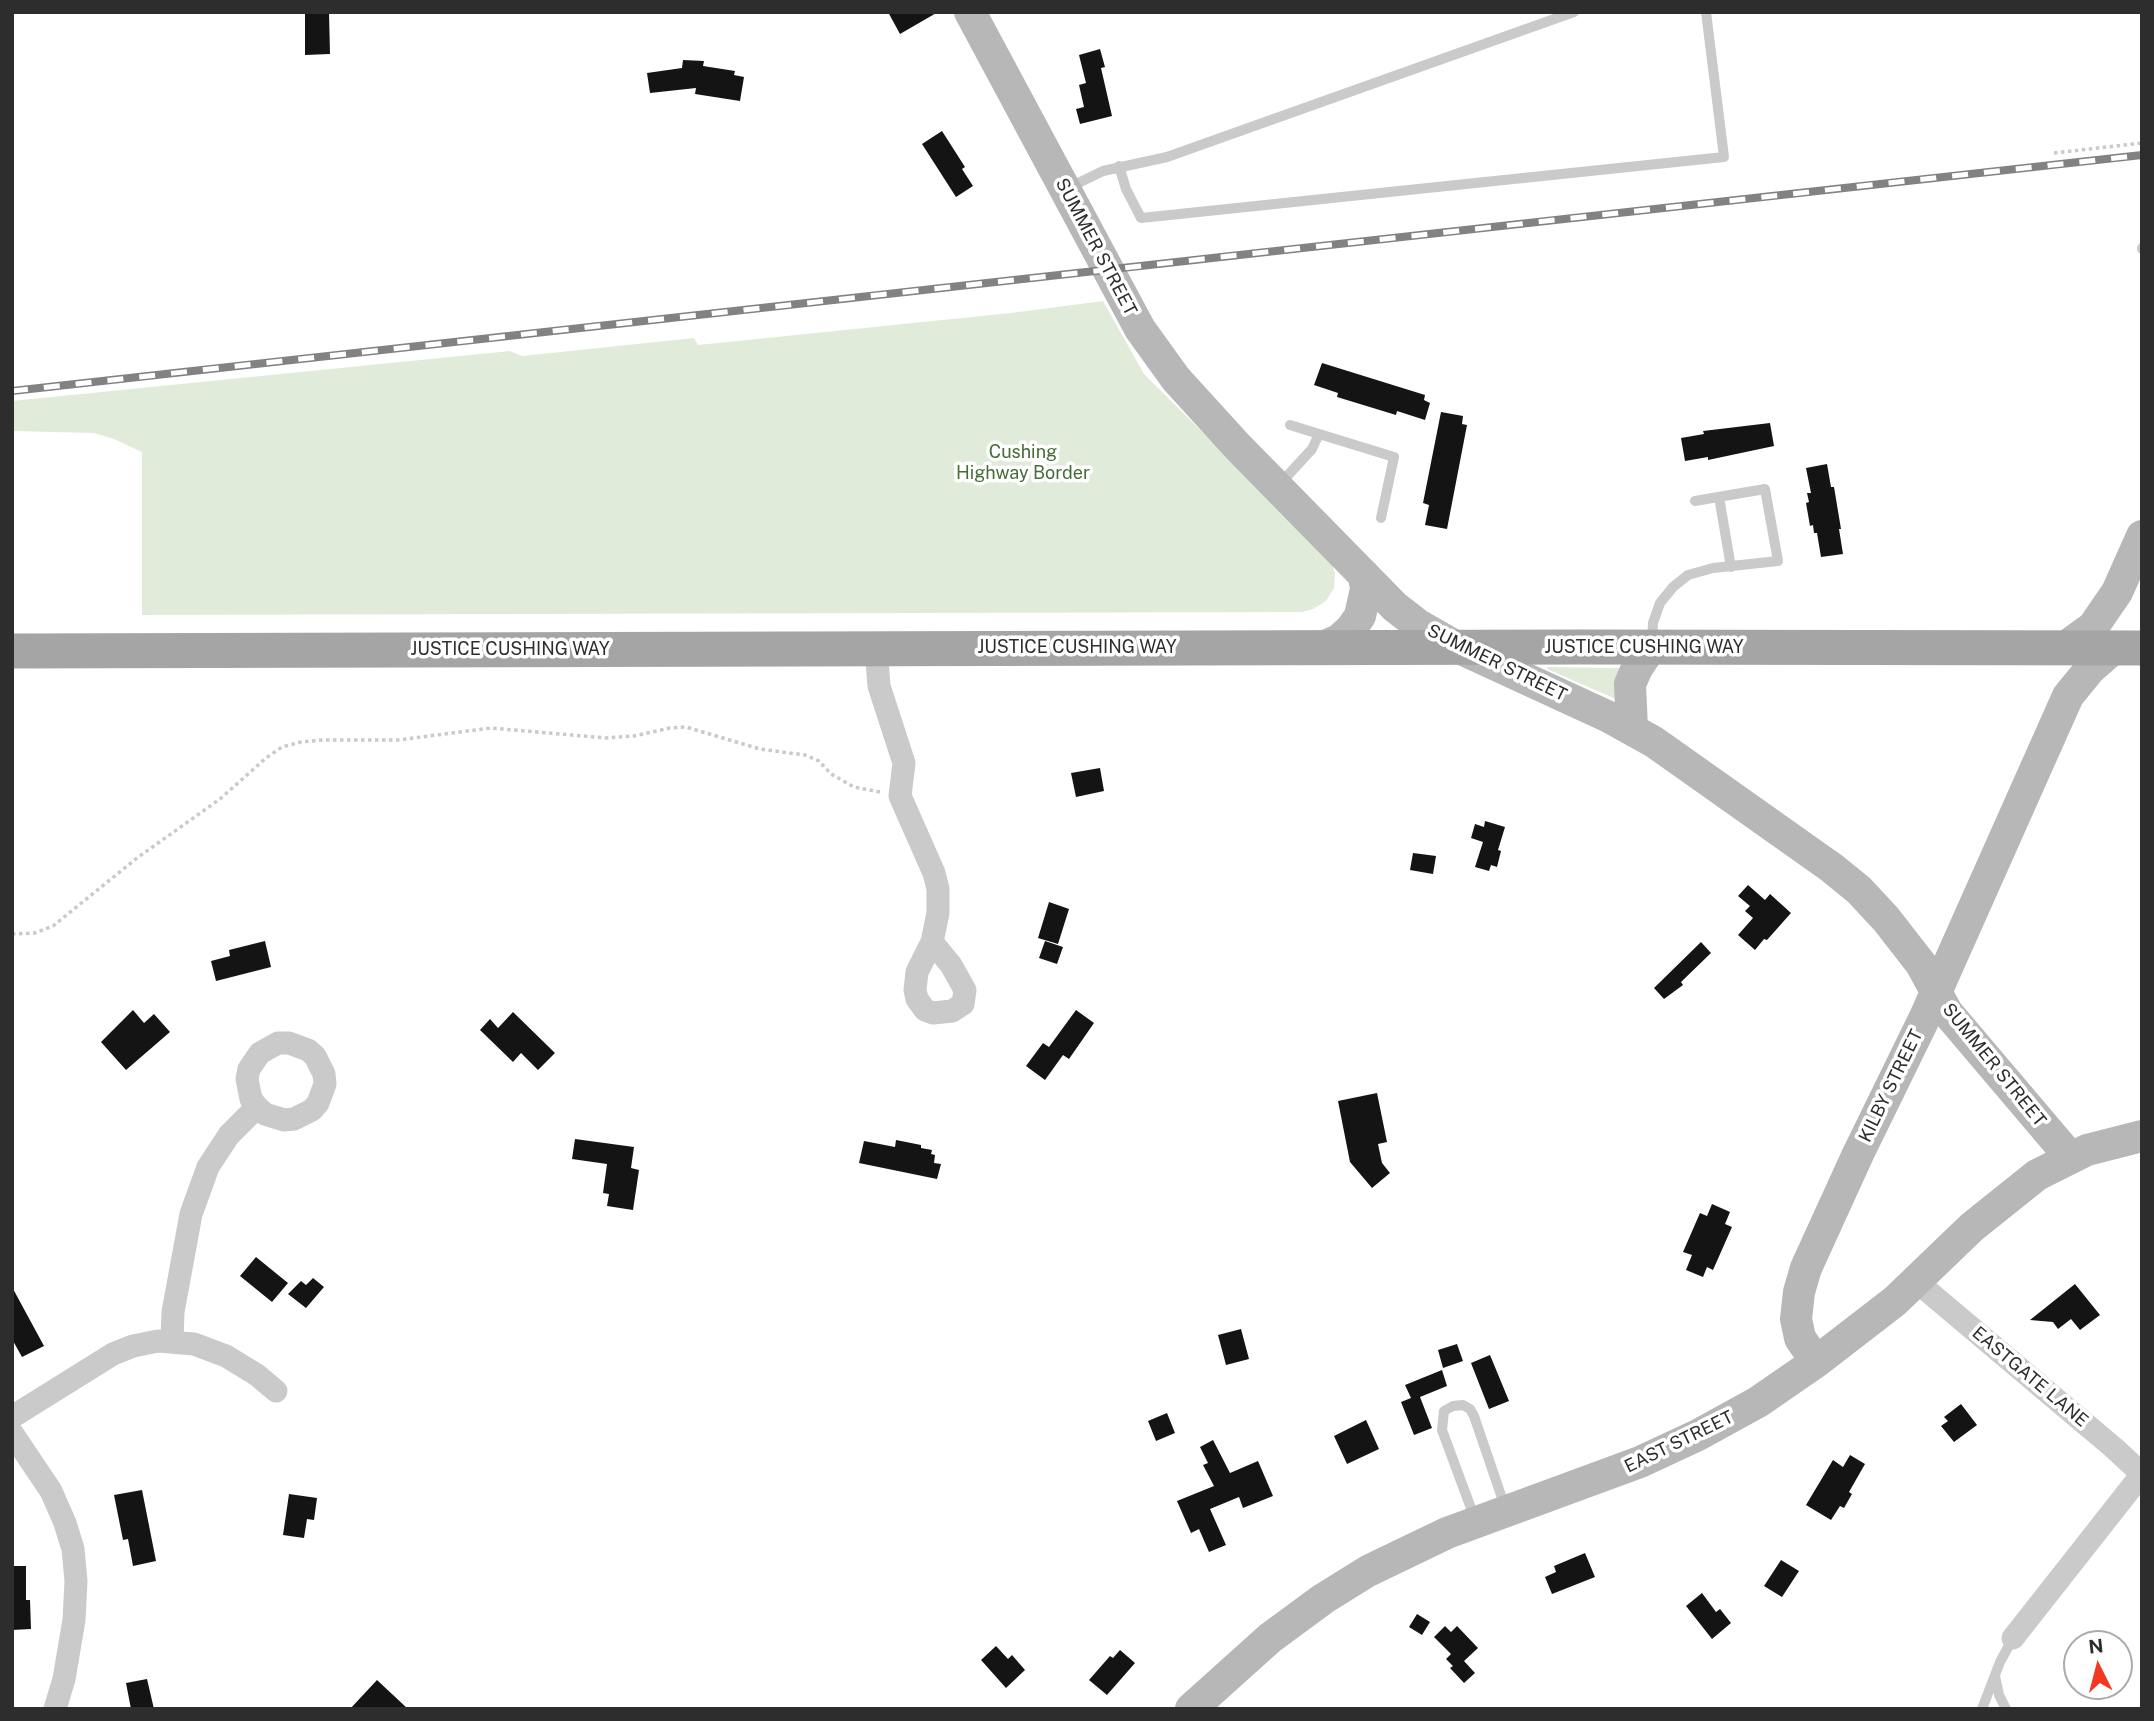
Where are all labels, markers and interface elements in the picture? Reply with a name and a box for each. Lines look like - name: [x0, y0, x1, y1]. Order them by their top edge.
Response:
- street label: SUMMER STREET: [1051, 175, 1141, 319]
- park label: Cushing Highway Border: [956, 441, 1090, 484]
- street label: SUMMER STREET: [1424, 620, 1570, 706]
- street label: JUSTICE CUSHING WAY: [977, 636, 1177, 658]
- street label: JUSTICE CUSHING WAY: [1544, 636, 1744, 658]
- street label: JUSTICE CUSHING WAY: [410, 638, 610, 660]
- street label: SUMMER STREET: [1938, 999, 2050, 1131]
- street label: KILBY STREET: [1854, 1026, 1928, 1146]
- street label: EASTGATE LANE: [1968, 1322, 2092, 1432]
- street label: EAST STREET: [1621, 1406, 1737, 1478]
- north arrow: [2063, 1630, 2133, 1700]
- text: N: [2087, 1634, 2105, 1658]

